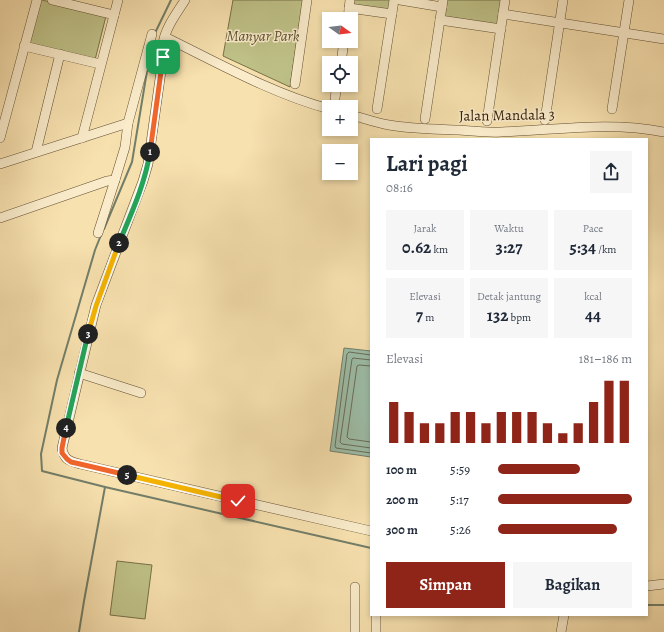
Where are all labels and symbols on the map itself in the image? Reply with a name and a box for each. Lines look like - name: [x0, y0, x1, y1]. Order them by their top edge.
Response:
- north arrow: [322, 12, 358, 48]
- park label: Manyar Park: [227, 26, 300, 46]
- pin: [146, 40, 180, 74]
- street label: Jalan Mandala 3: [459, 104, 555, 126]
- pin: 1: [140, 142, 160, 162]
- pin: 2: [109, 233, 129, 253]
- pin: 3: [78, 324, 98, 344]
- pin: 4: [56, 418, 76, 438]
- pin: 5: [117, 465, 137, 485]
- pin: [221, 484, 255, 518]

